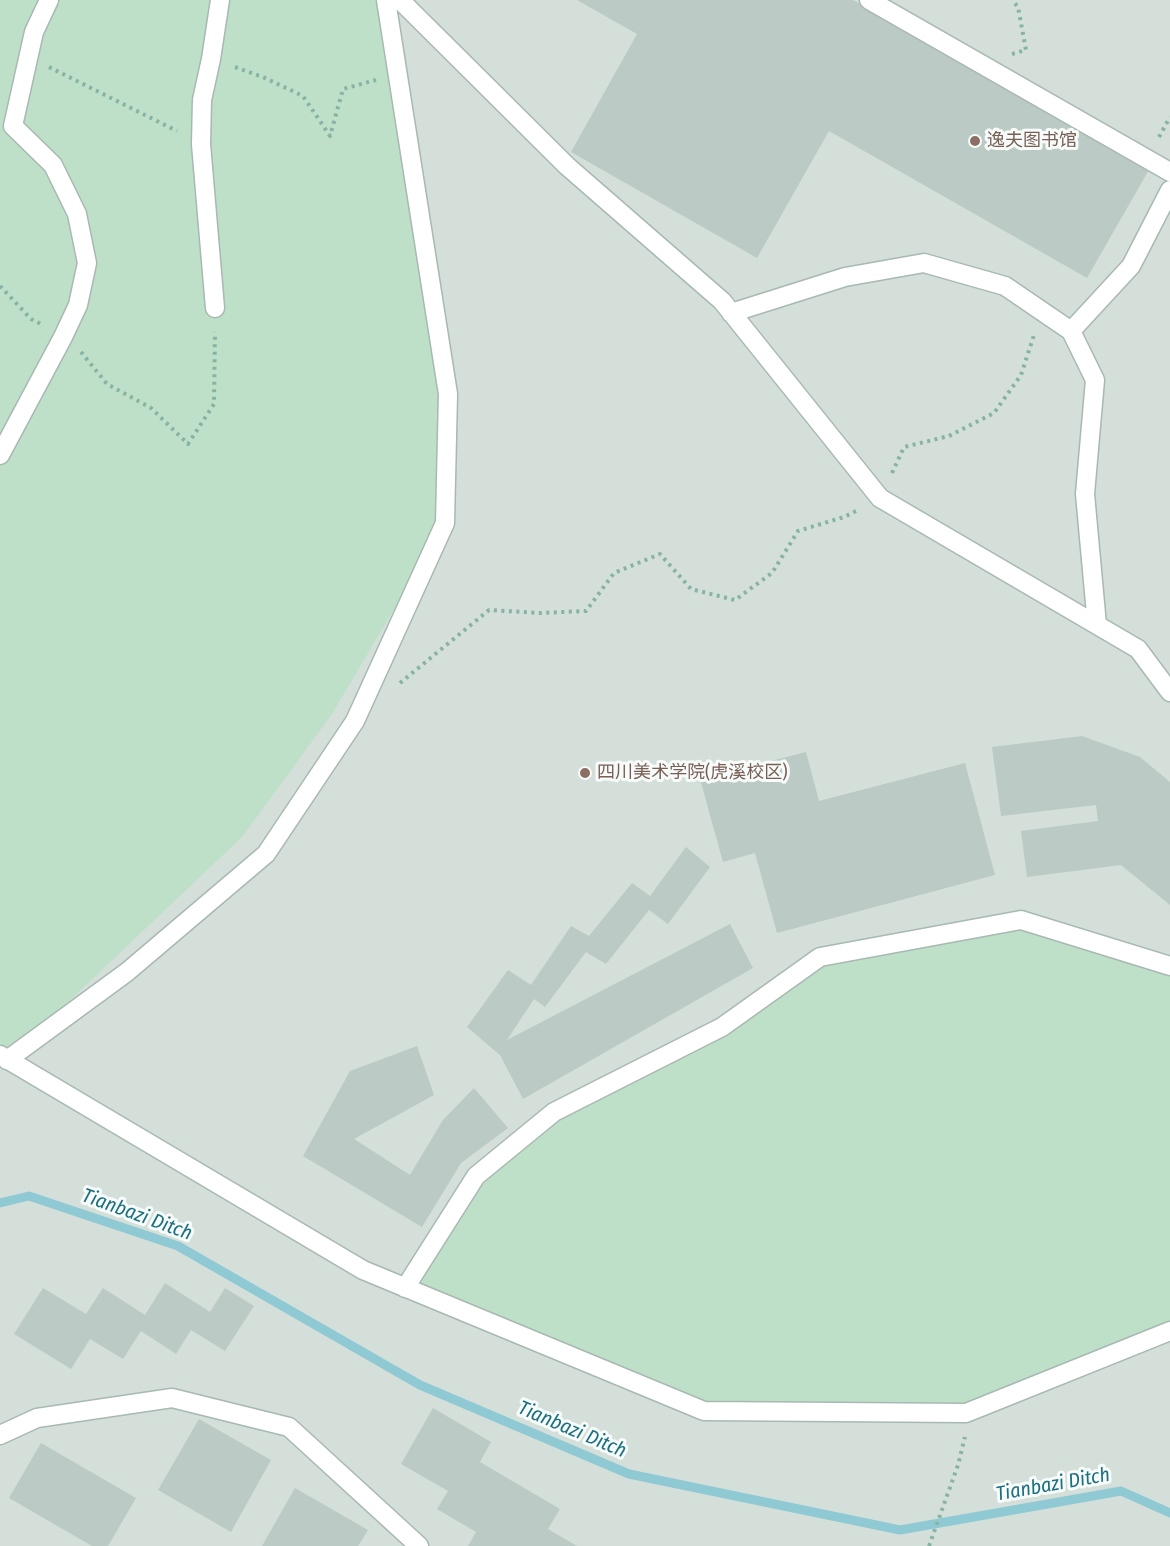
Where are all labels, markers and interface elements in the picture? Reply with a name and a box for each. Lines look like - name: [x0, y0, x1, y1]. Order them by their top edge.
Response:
- place label: 逸夫图书馆: [987, 130, 1077, 152]
- marker: 逸夫图书馆: [968, 134, 982, 148]
- place label: 四川美术学院(虎溪校区): [597, 762, 788, 784]
- marker: 四川美术学院(虎溪校区): [578, 766, 592, 780]
- water label: Tianbazi Ditch: [79, 1184, 195, 1246]
- water label: Tianbazi Ditch: [514, 1396, 630, 1464]
- water label: Tianbazi Ditch: [994, 1463, 1112, 1507]

